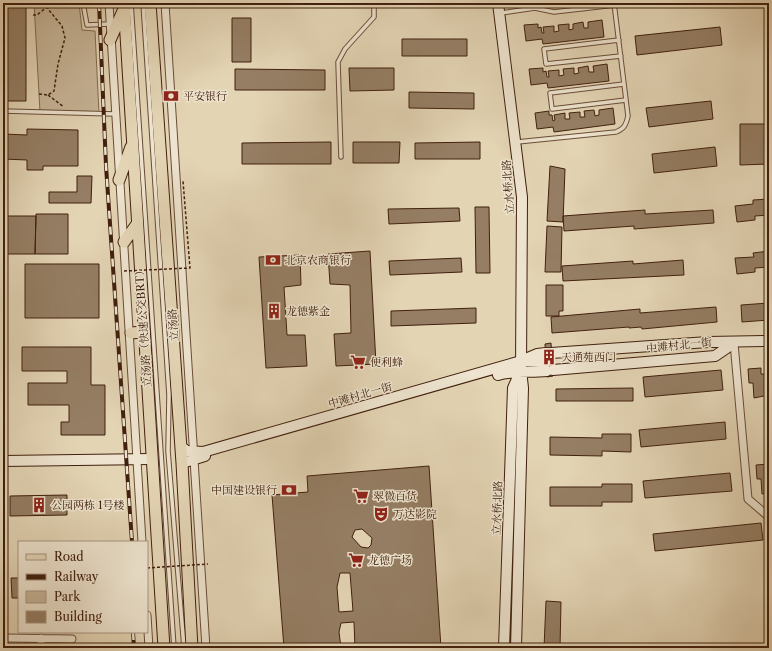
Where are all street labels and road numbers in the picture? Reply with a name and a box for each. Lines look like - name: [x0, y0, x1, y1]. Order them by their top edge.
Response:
- street label: 立水桥北路: [499, 159, 517, 215]
- street label: 立汤路（快速公交BRT）: [132, 264, 154, 388]
- street label: 立汤路: [165, 308, 181, 342]
- street label: 中滩村北一街: [645, 335, 713, 355]
- street label: 中滩村北一街: [326, 379, 394, 411]
- street label: 立水桥北路: [489, 480, 505, 536]

